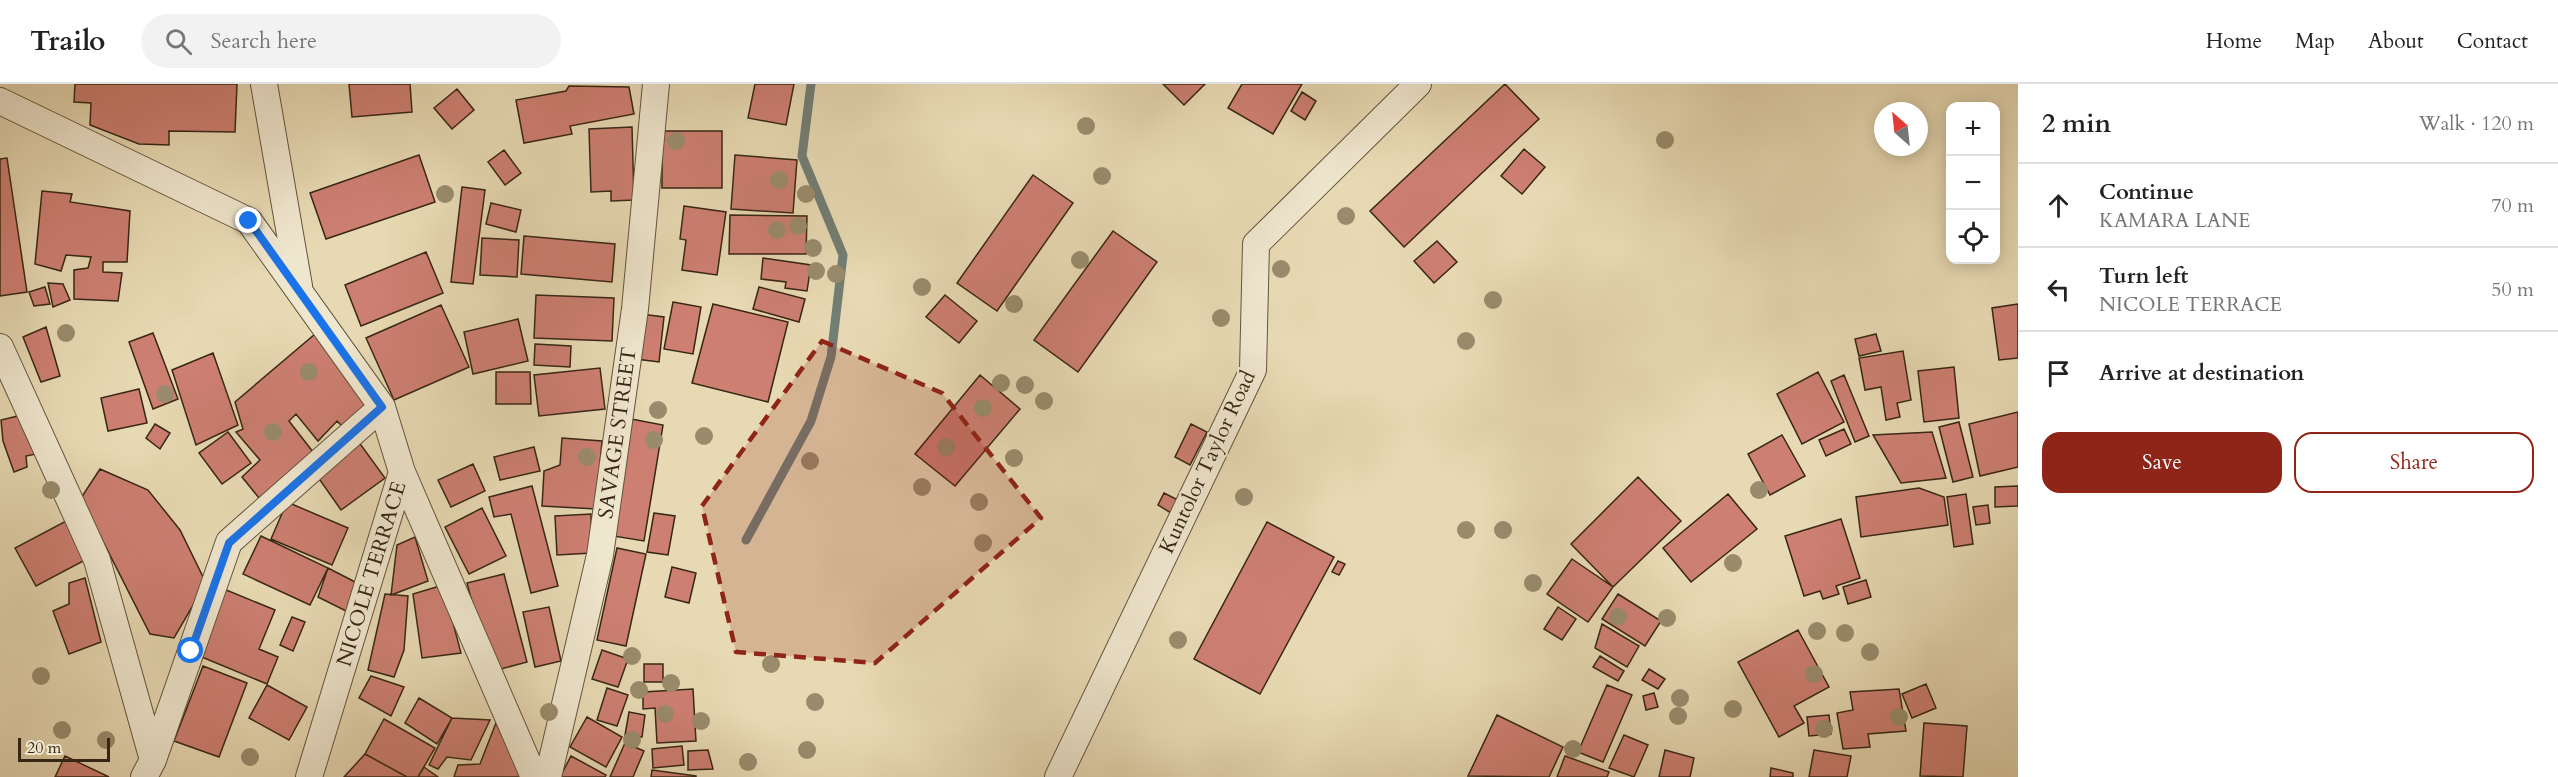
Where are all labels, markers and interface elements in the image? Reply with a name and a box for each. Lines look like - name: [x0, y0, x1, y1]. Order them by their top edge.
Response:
- search box: [141, 14, 561, 68]
- text: Trailo: [30, 22, 105, 60]
- icon: search: [162, 25, 195, 58]
- text: Search here: [210, 26, 317, 56]
- text: Home: [2206, 27, 2262, 56]
- text: Map: [2295, 27, 2335, 56]
- text: About: [2368, 27, 2424, 56]
- text: Contact: [2457, 27, 2528, 56]
- north arrow: [1874, 102, 1928, 156]
- map controls: [1946, 102, 2000, 264]
- button: +: [1946, 102, 2000, 156]
- text: 2 min: [2042, 106, 2111, 141]
- text: Walk · 120 m: [2419, 110, 2534, 137]
- button: −: [1946, 156, 2000, 210]
- text: Continue: [2099, 177, 2194, 207]
- icon: ahead: [2042, 189, 2075, 222]
- text: 70 m: [2491, 192, 2534, 219]
- route end: [235, 207, 261, 233]
- text: KAMARA LANE: [2099, 207, 2250, 234]
- button: locate: [1946, 210, 2000, 264]
- text: Turn left: [2099, 261, 2188, 291]
- icon: left: [2042, 273, 2075, 306]
- text: 50 m: [2491, 276, 2534, 303]
- text: NICOLE TERRACE: [2099, 291, 2282, 318]
- street label: SAVAGE STREET: [591, 345, 644, 521]
- icon: arrive: [2042, 357, 2075, 390]
- text: Arrive at destination: [2099, 358, 2304, 388]
- street label: Kuntolor Taylor Road: [1152, 366, 1263, 558]
- button: Save: [2042, 432, 2282, 493]
- button: Share: [2294, 432, 2534, 493]
- street label: NICOLE TERRACE: [330, 478, 413, 670]
- route start: [177, 637, 203, 663]
- scale bar: [18, 735, 110, 762]
- text: 20 m: [27, 737, 61, 759]

